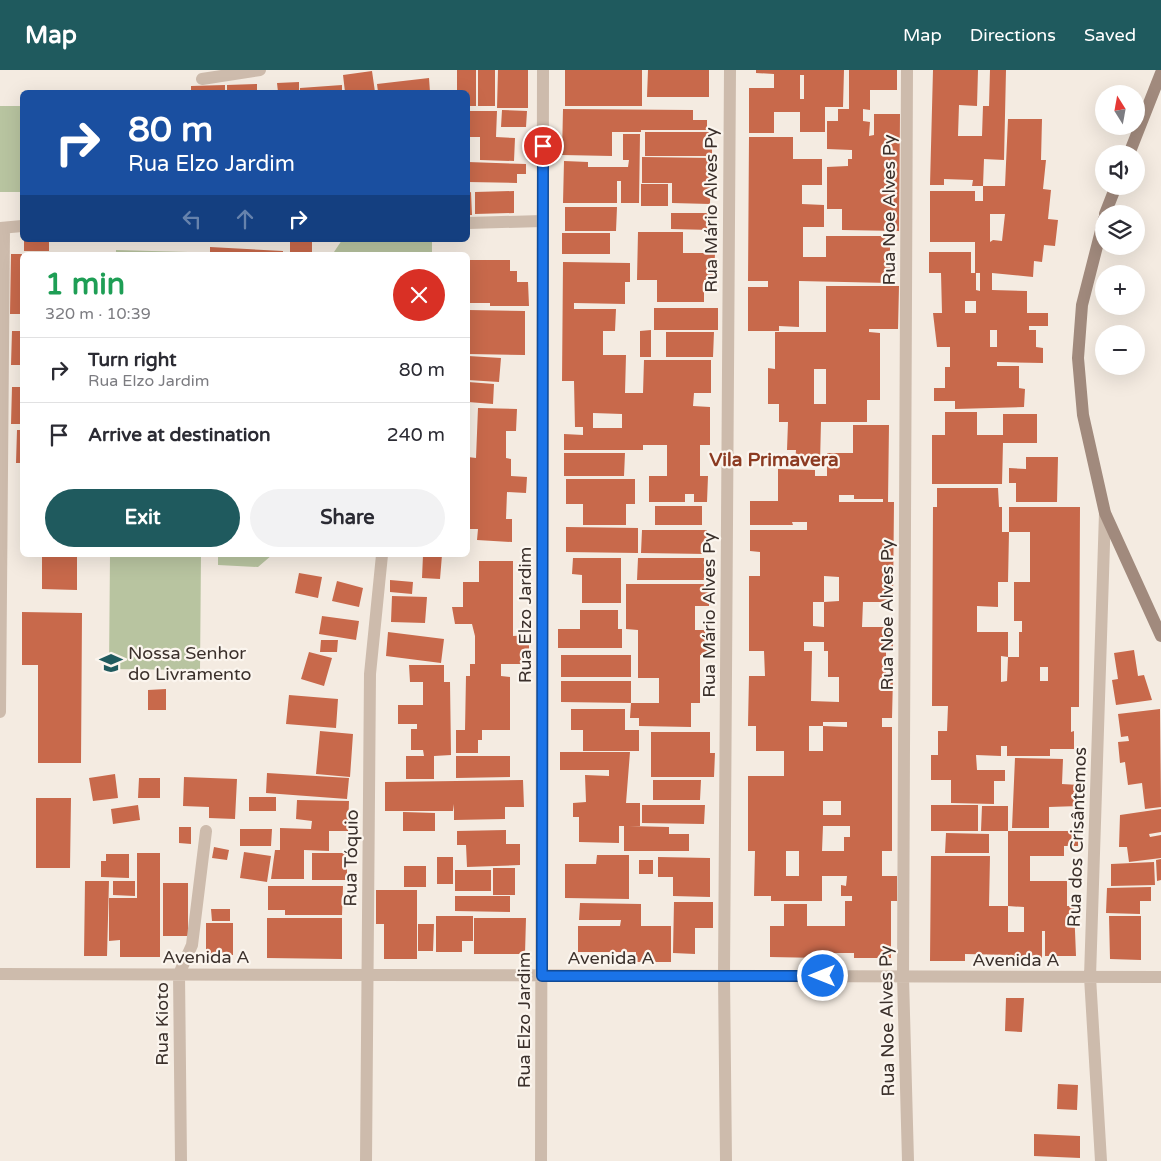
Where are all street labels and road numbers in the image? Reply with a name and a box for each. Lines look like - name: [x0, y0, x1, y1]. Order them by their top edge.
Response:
- street label: Rua Mário Alves Py: [700, 127, 722, 293]
- street label: Rua Noe Alves Py: [878, 134, 900, 286]
- street label: Rua Mário Alves Py: [698, 532, 720, 698]
- street label: Rua Noe Alves Py: [876, 539, 898, 691]
- street label: Rua Elzo Jardim: [514, 547, 536, 683]
- street label: Rua dos Crisântemos: [1063, 746, 1091, 928]
- street label: Rua Tóquio: [339, 809, 363, 907]
- street label: Rua Noe Alves Py: [875, 945, 899, 1097]
- street label: Avenida A: [162, 946, 250, 968]
- street label: Avenida A: [567, 947, 655, 969]
- street label: Avenida A: [972, 949, 1060, 971]
- street label: Rua Elzo Jardim: [513, 952, 535, 1088]
- street label: Rua Kioto: [151, 982, 173, 1066]

